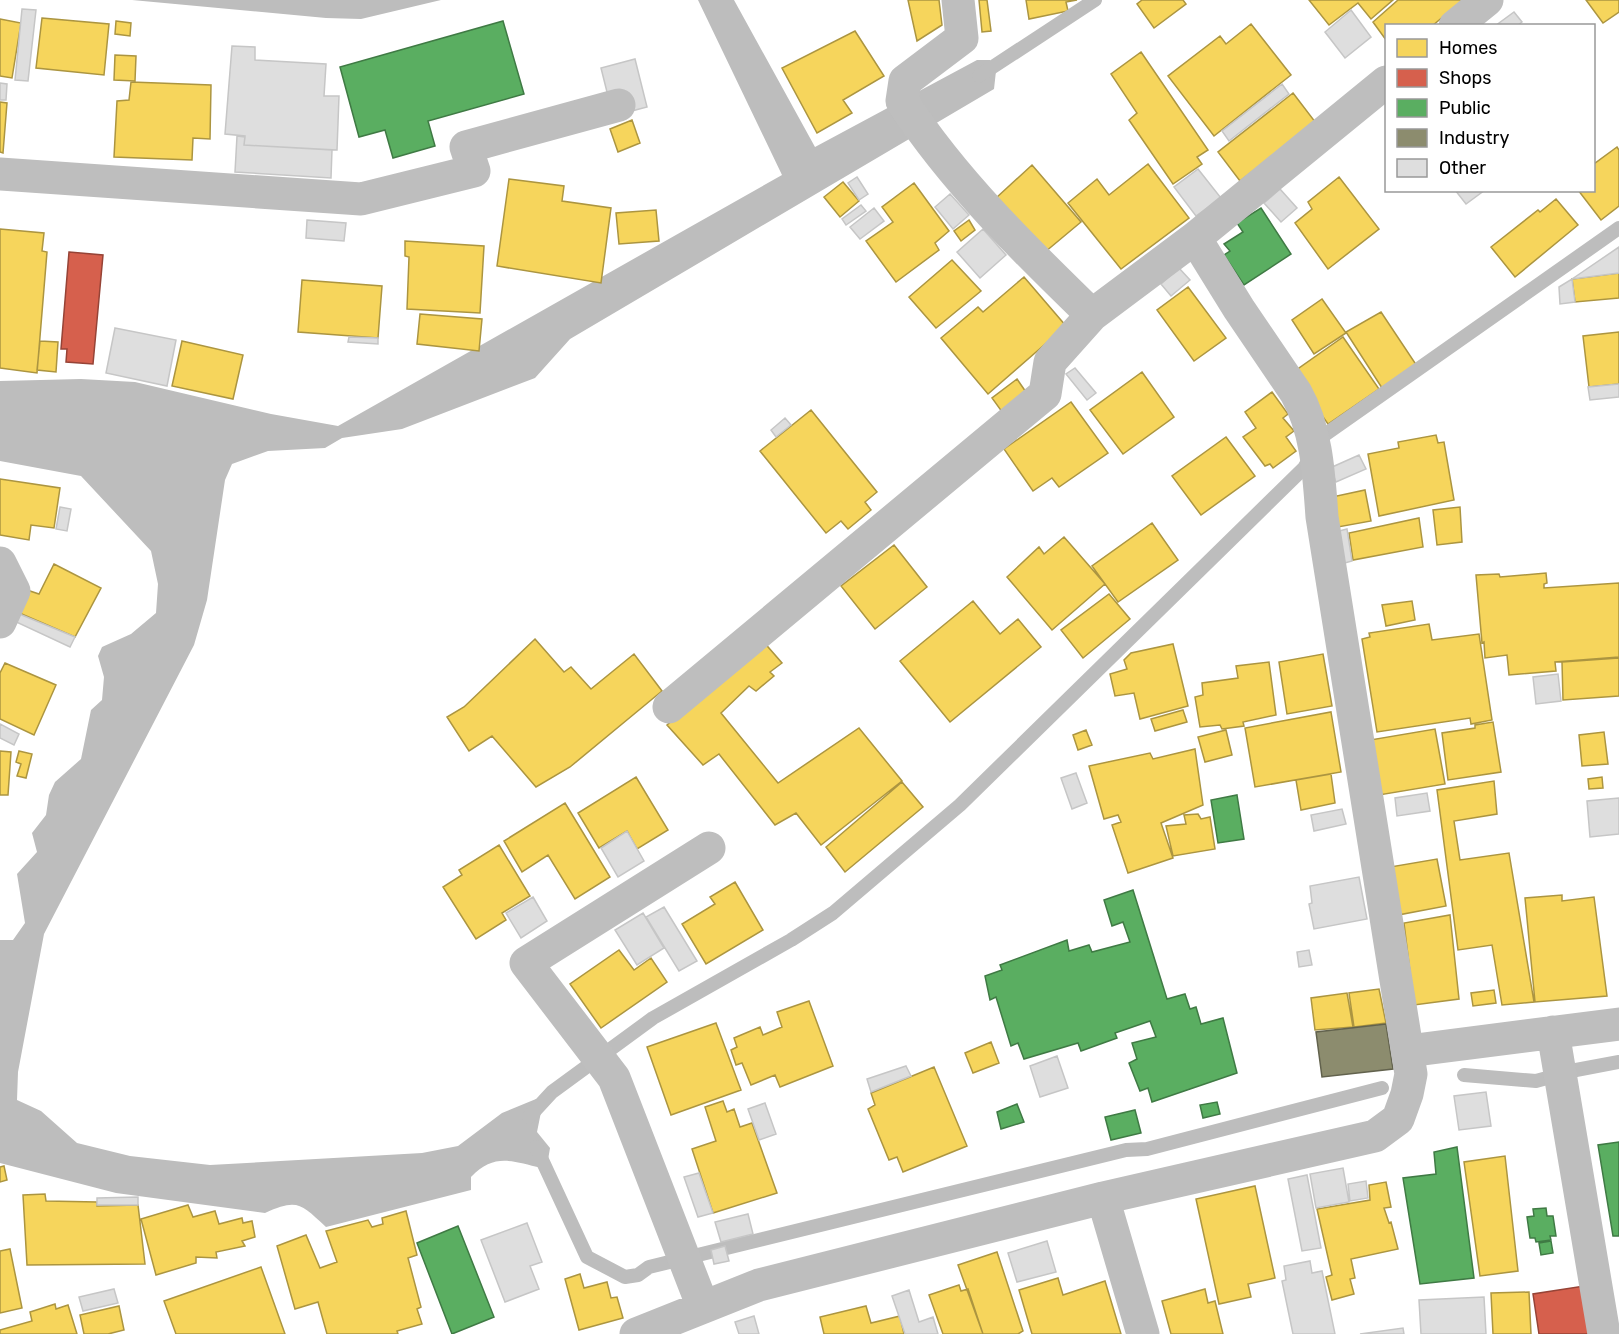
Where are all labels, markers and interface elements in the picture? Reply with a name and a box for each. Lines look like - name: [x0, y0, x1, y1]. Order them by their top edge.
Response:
- legend: [1385, 24, 1595, 192]
- text: Homes: [1439, 37, 1497, 59]
- text: Shops: [1439, 67, 1491, 89]
- text: Public: [1439, 97, 1491, 119]
- text: Industry: [1439, 127, 1509, 149]
- text: Other: [1439, 157, 1486, 179]

